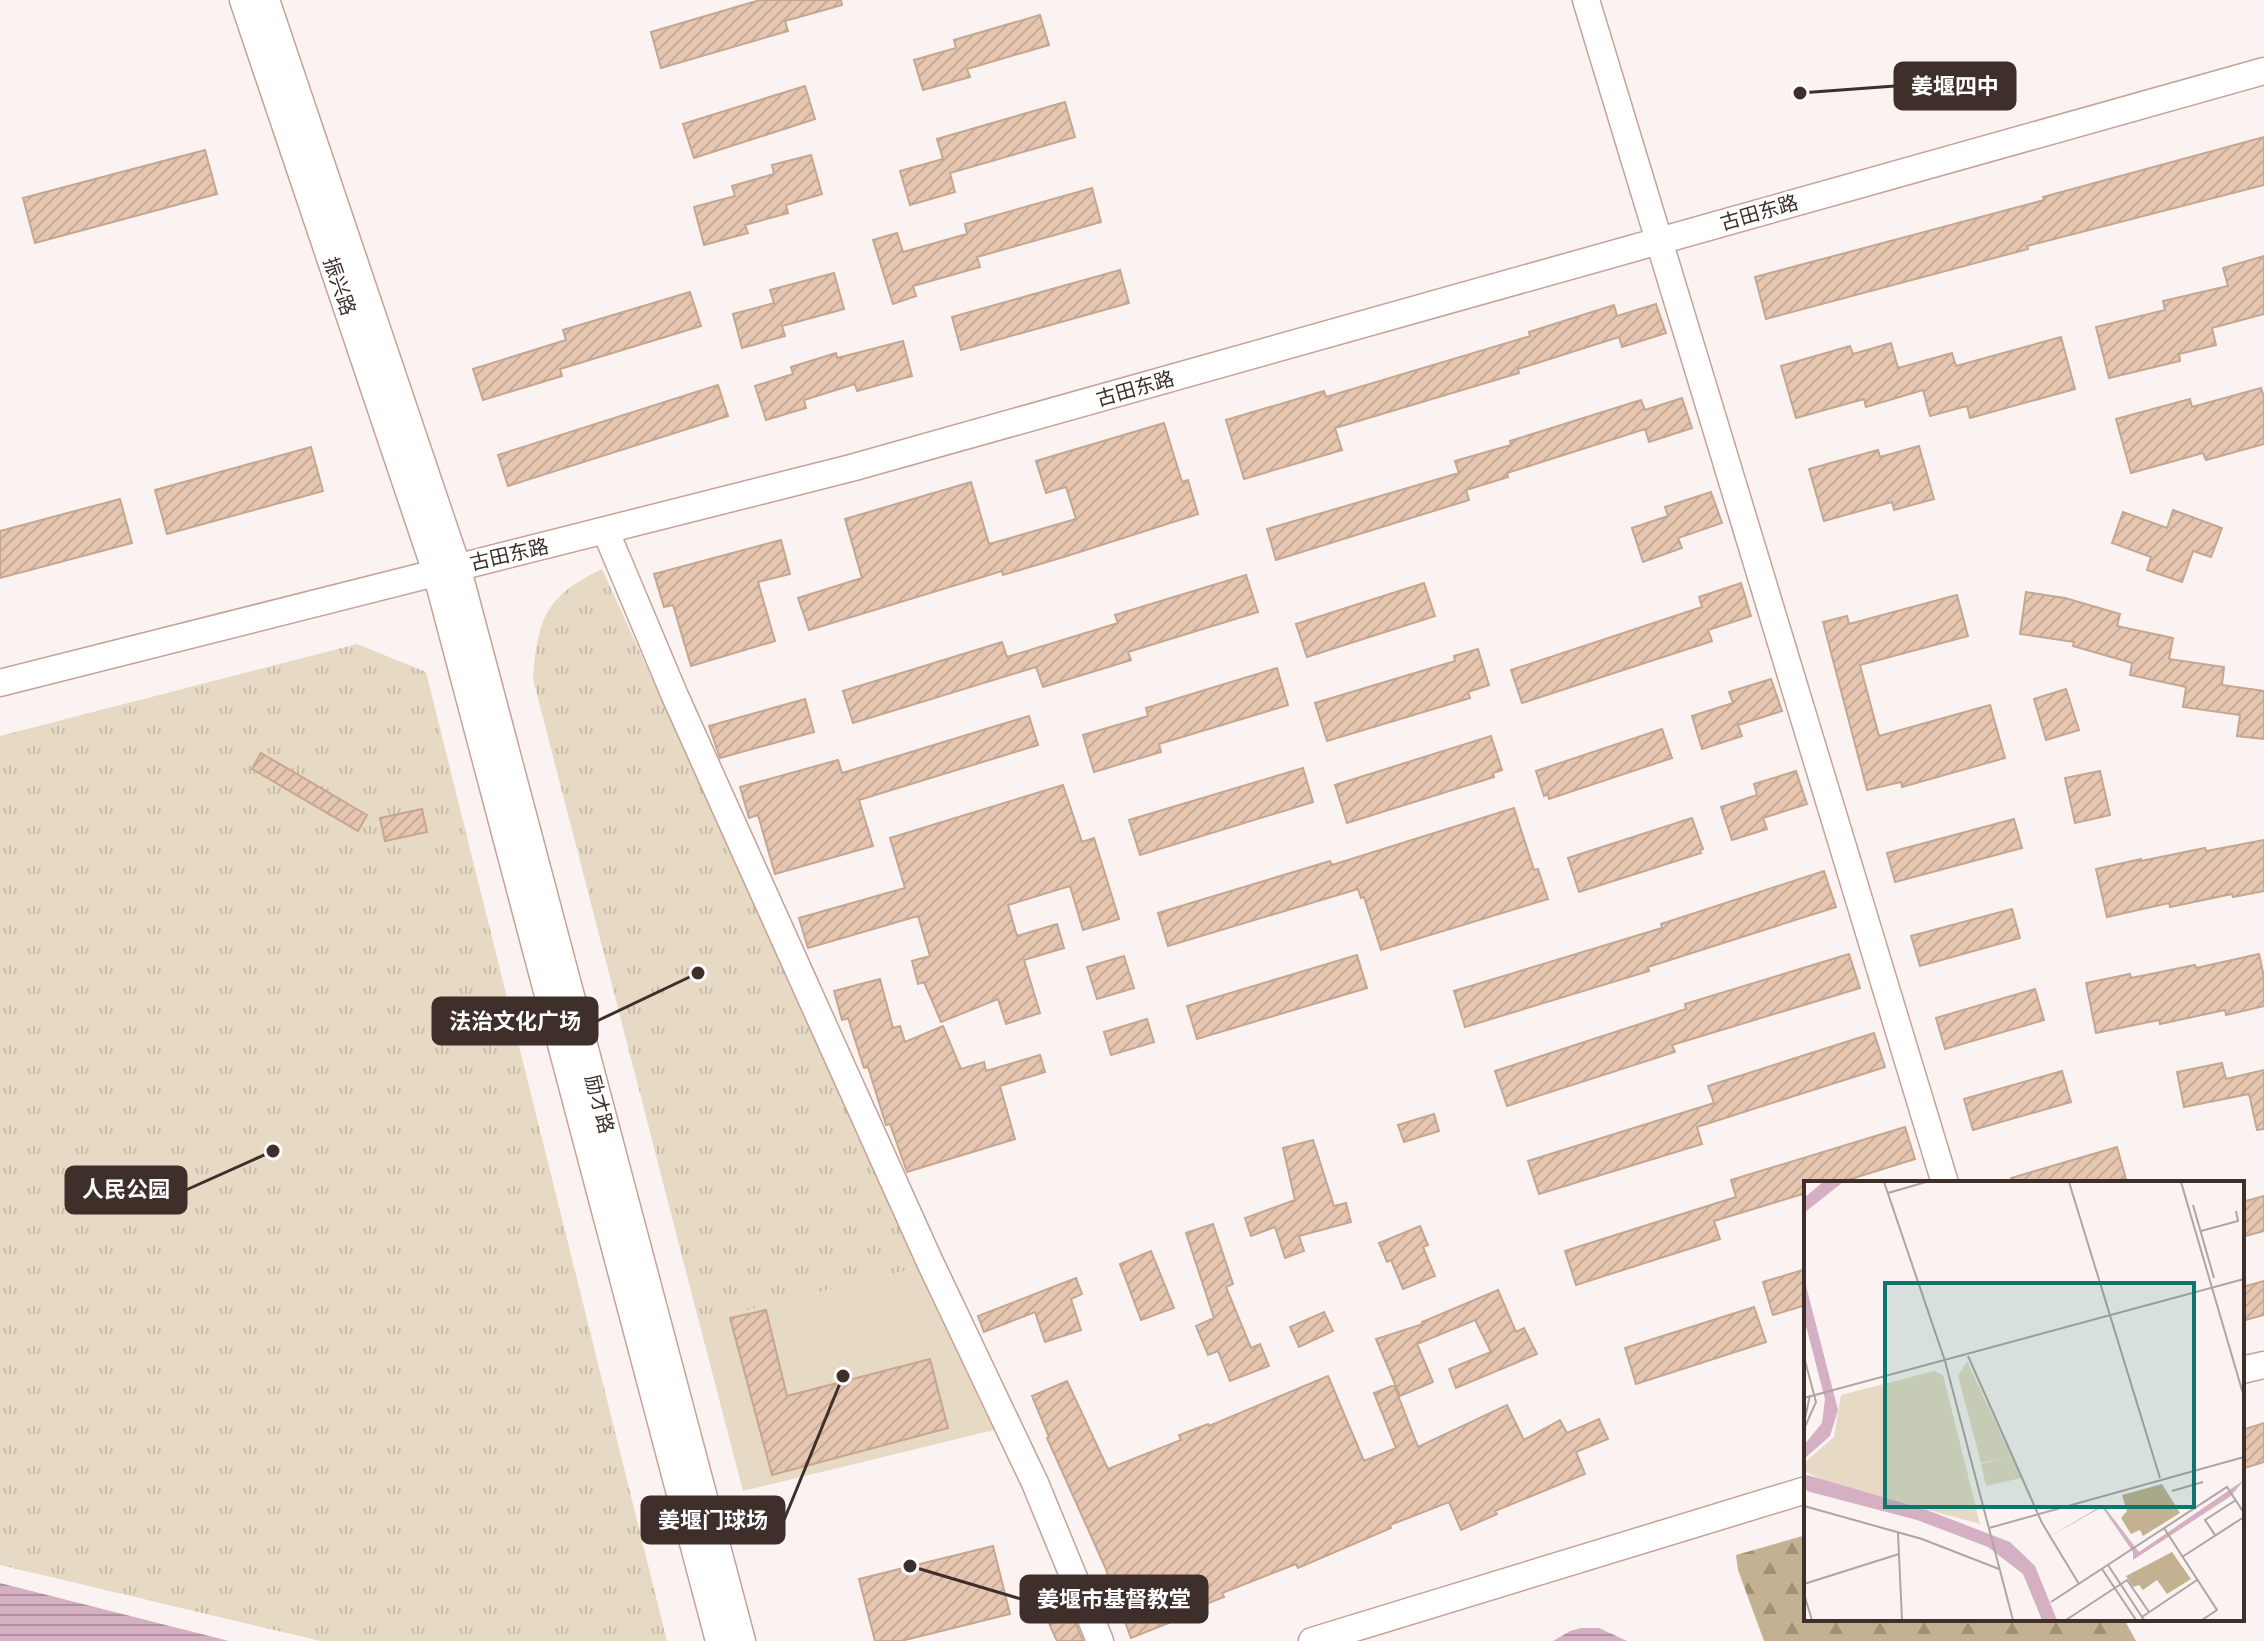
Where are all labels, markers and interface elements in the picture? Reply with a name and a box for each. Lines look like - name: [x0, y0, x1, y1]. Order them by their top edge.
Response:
- callout: 姜堰四中: [1895, 63, 2015, 109]
- text: 姜堰四中: [1911, 71, 1999, 101]
- street label: 古田东路: [1717, 188, 1801, 236]
- street label: 振兴路: [317, 253, 363, 319]
- street label: 古田东路: [1093, 364, 1177, 412]
- street label: 古田东路: [467, 532, 551, 576]
- callout: 法治文化广场: [433, 998, 597, 1044]
- text: 法治文化广场: [449, 1006, 581, 1036]
- street label: 励才路: [579, 1072, 621, 1136]
- callout: 人民公园: [66, 1167, 186, 1213]
- text: 人民公园: [82, 1174, 170, 1204]
- inset map: [1804, 1181, 2244, 1621]
- callout: 姜堰门球场: [642, 1497, 784, 1543]
- text: 姜堰门球场: [658, 1505, 768, 1535]
- callout: 姜堰市基督教堂: [1021, 1576, 1207, 1622]
- text: 姜堰市基督教堂: [1037, 1584, 1191, 1614]

